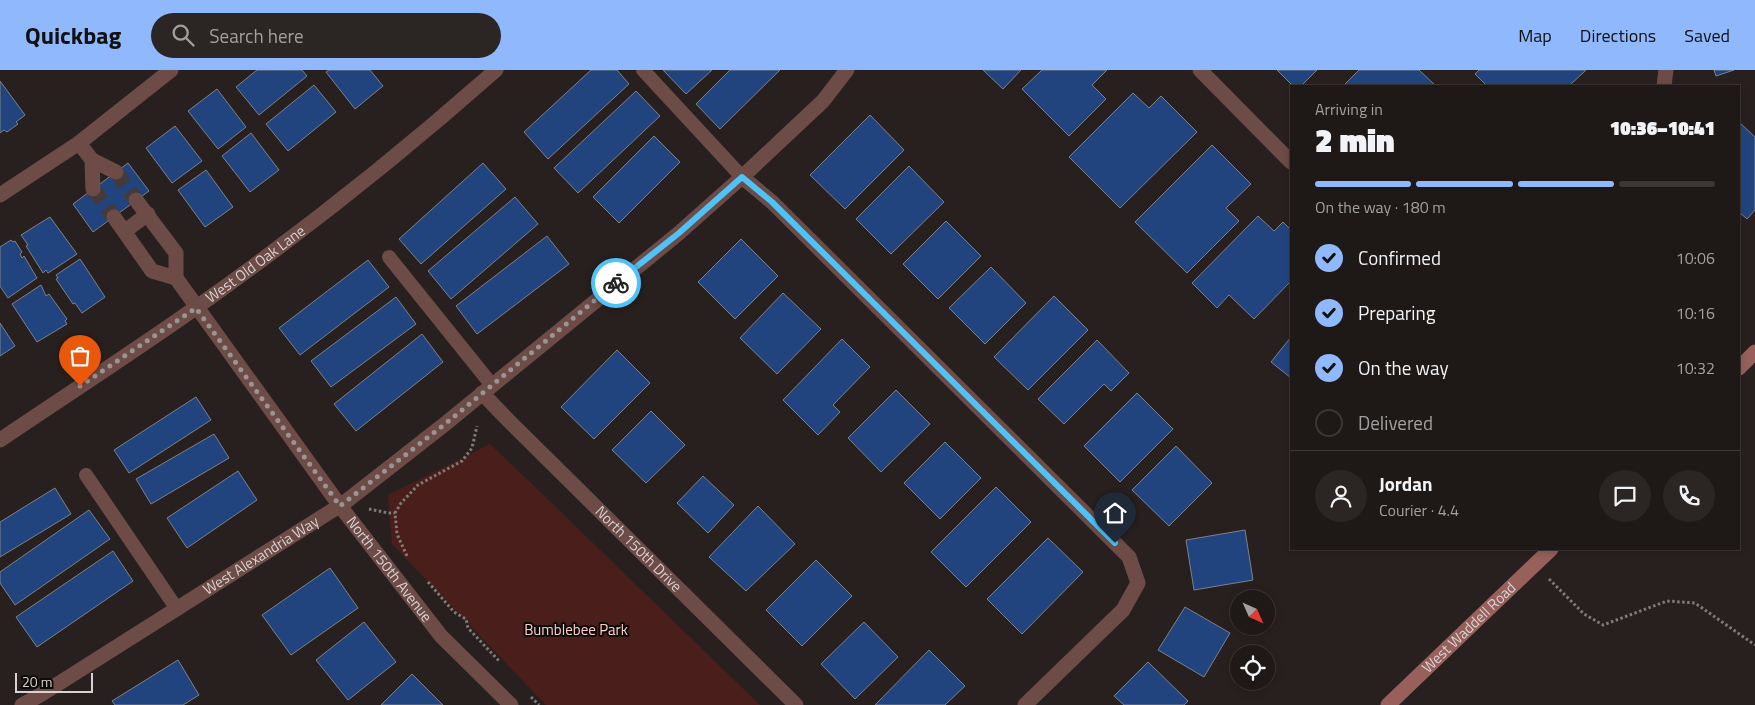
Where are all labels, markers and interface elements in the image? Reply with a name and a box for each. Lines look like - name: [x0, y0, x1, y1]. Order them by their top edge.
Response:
- search box: [151, 13, 501, 58]
- text: Quickbag: [25, 17, 121, 53]
- icon: search: [169, 21, 197, 49]
- text: Search here: [209, 21, 304, 50]
- text: Map: [1518, 22, 1552, 49]
- text: Directions: [1580, 22, 1656, 49]
- text: Saved: [1684, 22, 1730, 49]
- text: Arriving in: [1315, 97, 1383, 121]
- text: 10:36–10:41: [1610, 113, 1715, 142]
- text: 2 min: [1315, 116, 1395, 164]
- text: On the way · 180 m: [1315, 195, 1446, 219]
- street label: West Old Oak Lane: [200, 219, 310, 308]
- text: Confirmed: [1358, 243, 1441, 272]
- icon: check: [1315, 244, 1343, 272]
- text: 10:06: [1676, 246, 1715, 270]
- courier: [591, 258, 641, 308]
- icon: bike: [602, 269, 630, 297]
- text: Preparing: [1358, 298, 1435, 327]
- icon: check: [1315, 299, 1343, 327]
- text: 10:16: [1676, 301, 1715, 325]
- pin: [59, 335, 101, 386]
- icon: bag: [66, 342, 94, 370]
- text: On the way: [1358, 353, 1449, 382]
- icon: check: [1315, 354, 1343, 382]
- text: 10:32: [1676, 356, 1715, 380]
- text: Delivered: [1358, 408, 1433, 437]
- text: Jordan: [1379, 469, 1432, 498]
- button: person: [1315, 470, 1367, 522]
- button: chat: [1599, 470, 1651, 522]
- button: phone: [1663, 470, 1715, 522]
- pin: [1094, 492, 1136, 543]
- text: Courier · 4.4: [1379, 498, 1459, 522]
- icon: home: [1101, 499, 1129, 527]
- street label: North 150th Drive: [590, 500, 688, 597]
- street label: West Alexandria Way: [198, 510, 323, 600]
- street label: North 150th Avenue: [341, 511, 438, 627]
- street label: West Waddell Road: [1416, 576, 1521, 678]
- north arrow: [1230, 590, 1275, 635]
- map controls: [1230, 590, 1275, 690]
- park label: Bumblebee Park: [524, 618, 628, 641]
- button: locate: [1230, 645, 1275, 690]
- scale bar: [15, 670, 92, 693]
- text: 20 m: [22, 671, 52, 692]

